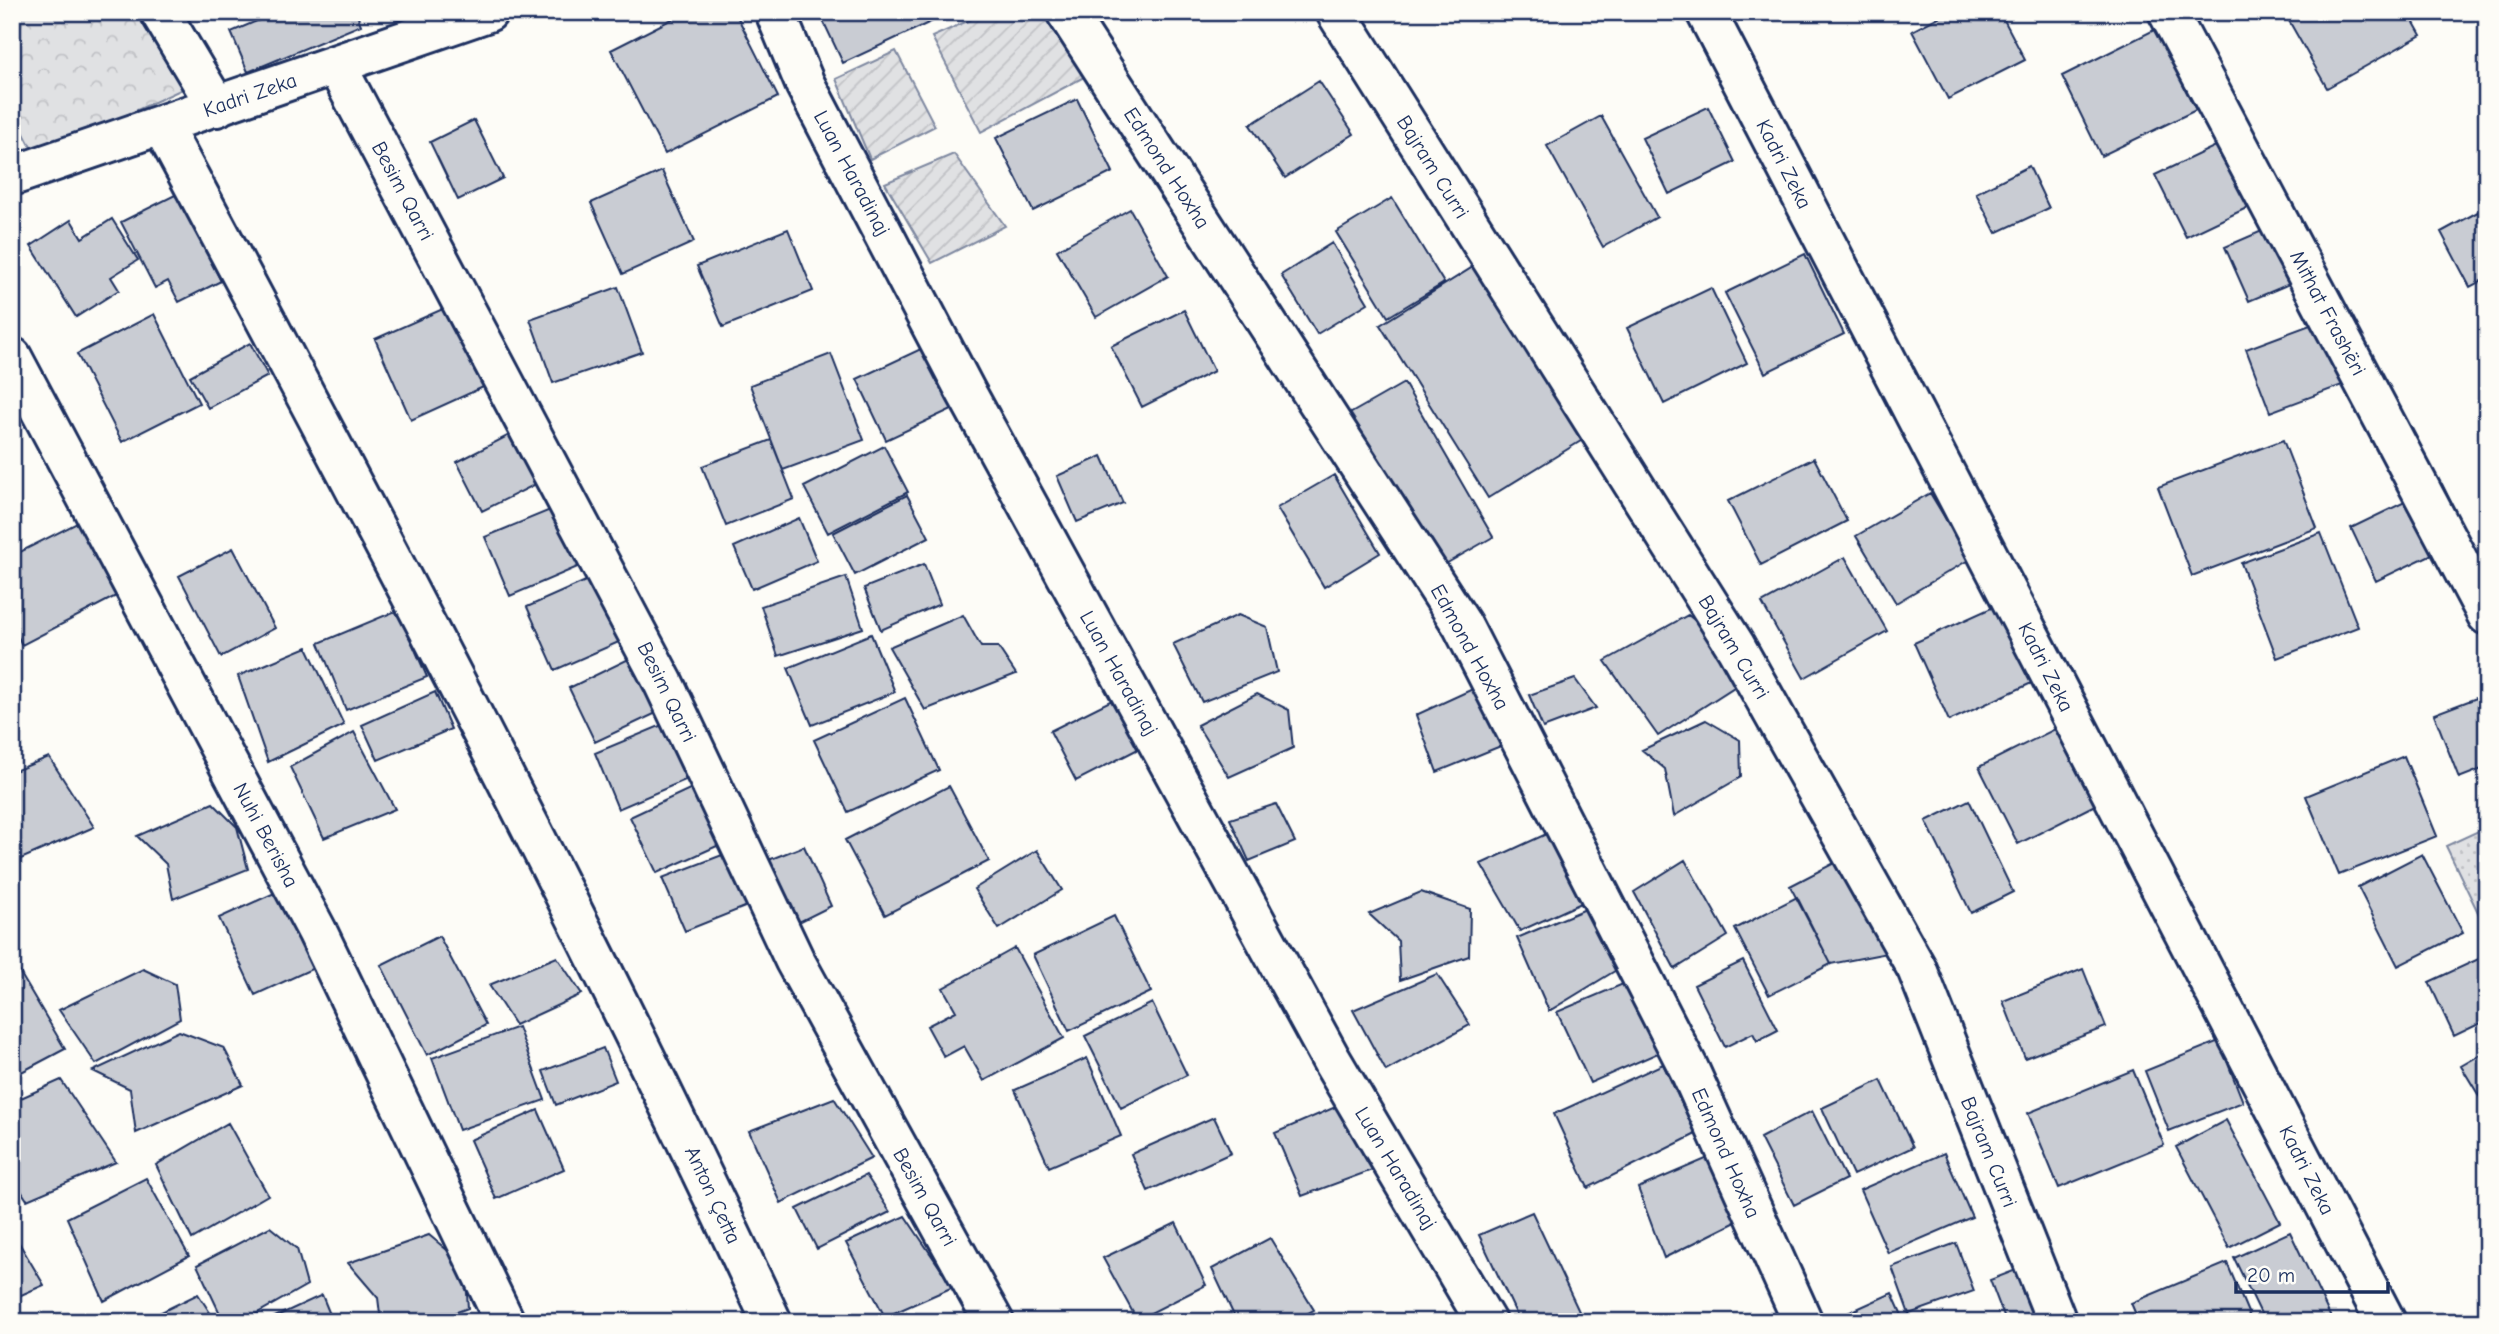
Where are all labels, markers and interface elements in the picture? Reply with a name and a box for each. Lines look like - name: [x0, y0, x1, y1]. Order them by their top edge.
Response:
- street label: Kadri Zeka: [200, 68, 300, 122]
- street label: Edmond Hoxha: [1119, 103, 1215, 233]
- street label: Luan Haradinaj: [809, 106, 895, 240]
- street label: Bajram Curri: [1392, 111, 1474, 223]
- street label: Kadri Zeka: [1751, 115, 1817, 213]
- street label: Besim Qarri: [367, 137, 439, 245]
- street label: Mithat Frashëri: [2285, 246, 2371, 380]
- street label: Edmond Hoxha: [1426, 580, 1514, 714]
- street label: Bajram Curri: [1694, 591, 1774, 703]
- street label: Luan Haradinaj: [1075, 607, 1163, 739]
- street label: Kadri Zeka: [2013, 618, 2079, 716]
- street label: Besim Qarri: [632, 638, 702, 746]
- street label: Nuhi Berisha: [228, 779, 304, 891]
- street label: Edmond Hoxha: [1687, 1084, 1765, 1222]
- street label: Bajram Curri: [1956, 1093, 2022, 1211]
- street label: Luan Haradinaj: [1350, 1102, 1442, 1234]
- street label: Kadri Zeka: [2274, 1121, 2340, 1219]
- street label: Anton Çetta: [680, 1143, 746, 1247]
- street label: Besim Qarri: [888, 1144, 962, 1250]
- scale bar: [2236, 1250, 2389, 1294]
- text: 20 m: [2247, 1263, 2295, 1287]

